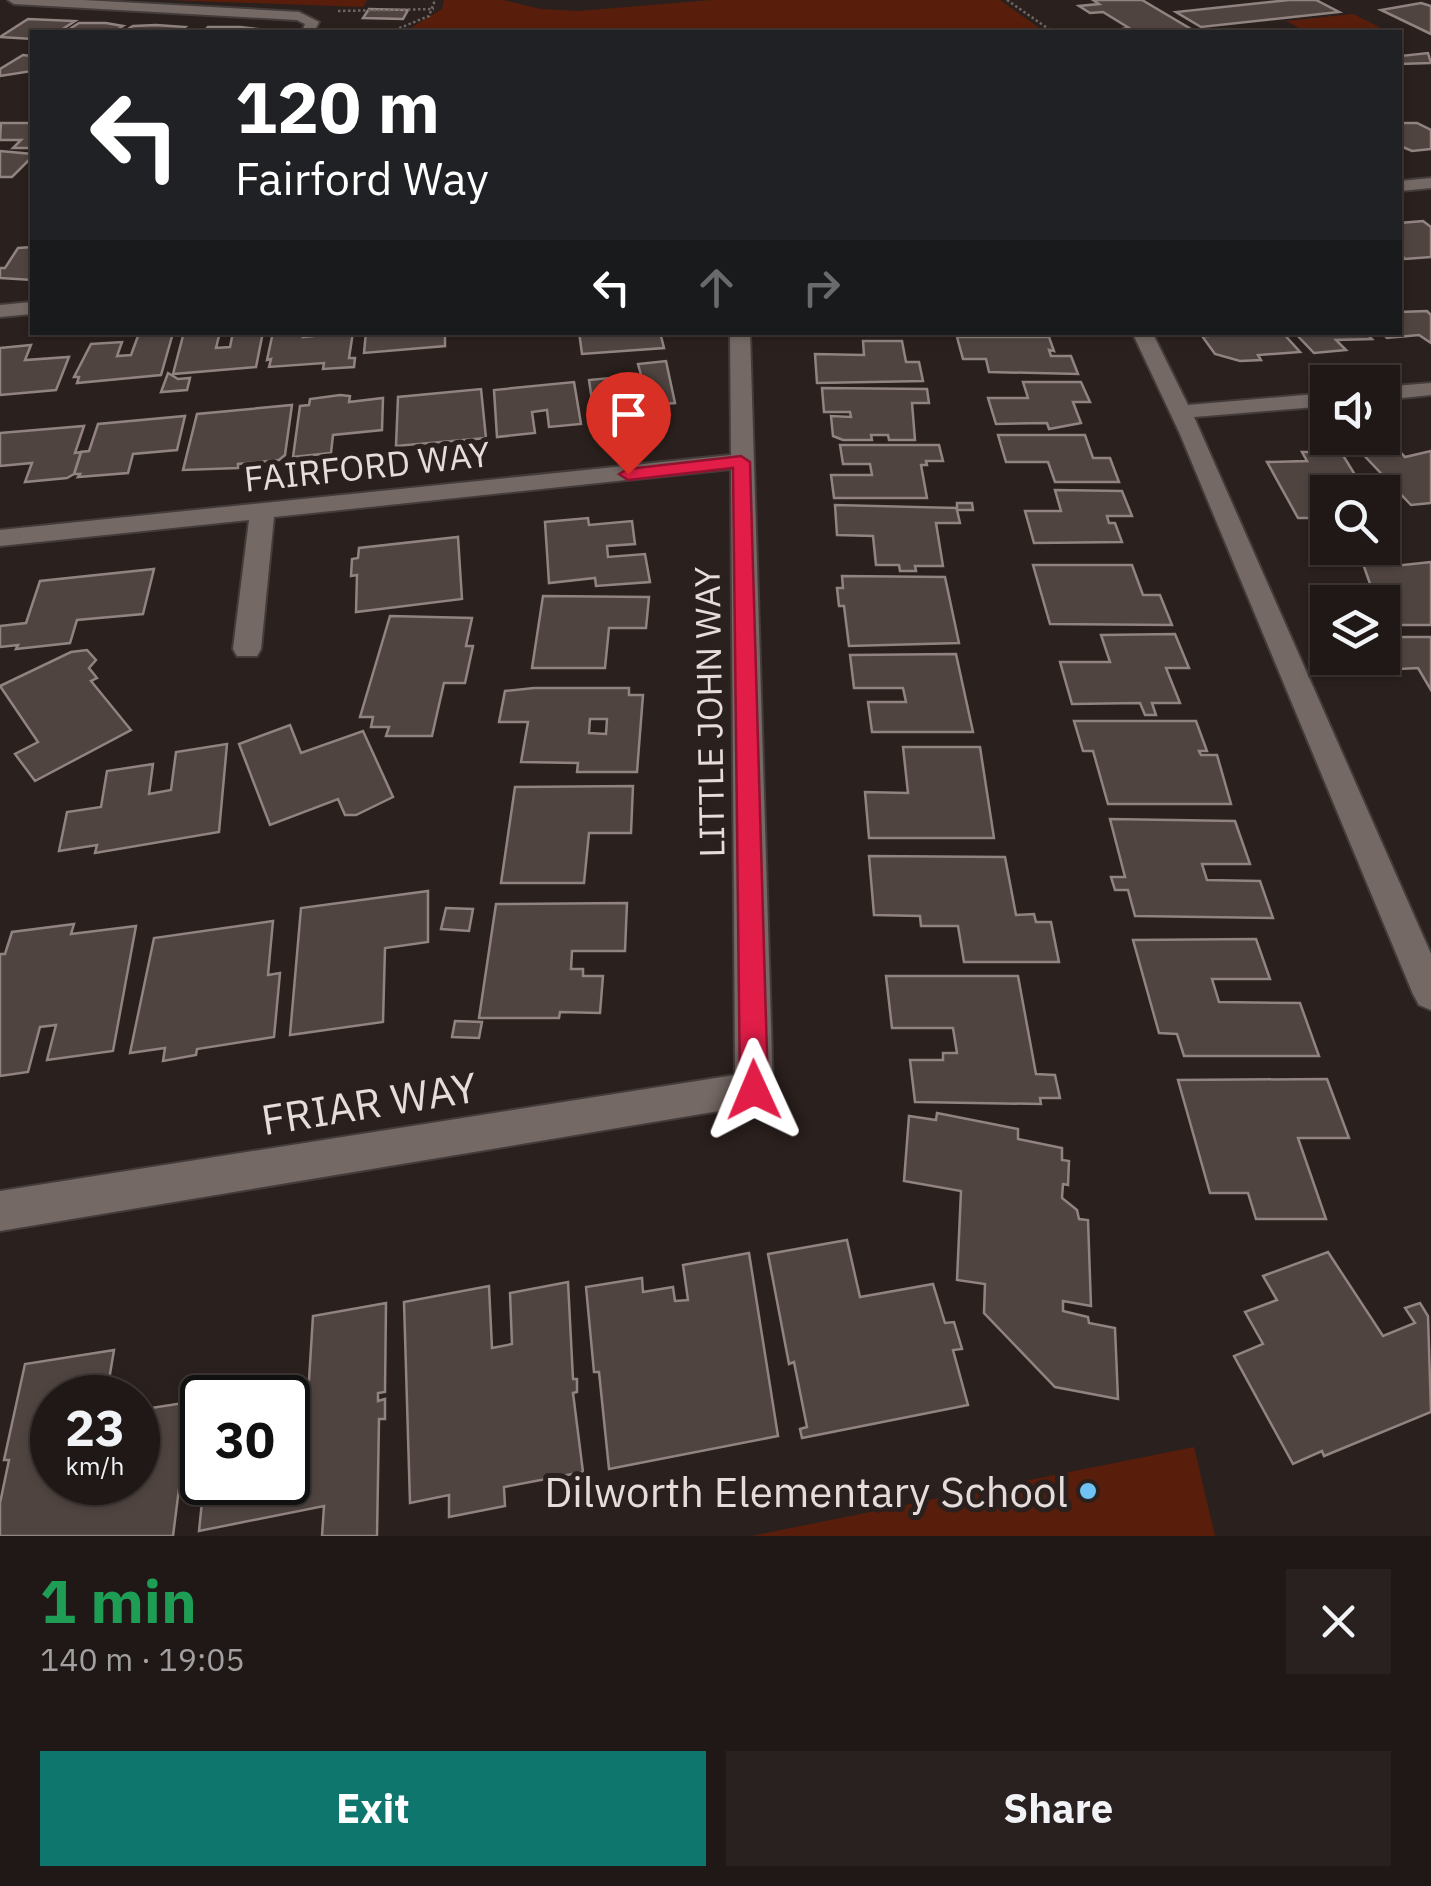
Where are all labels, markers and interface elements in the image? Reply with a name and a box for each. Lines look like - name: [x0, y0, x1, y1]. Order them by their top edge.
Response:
- text: 120 m: [235, 61, 440, 152]
- icon: left: [70, 70, 200, 200]
- text: Fairford Way: [235, 149, 489, 207]
- icon: left: [584, 260, 639, 315]
- icon: ahead: [689, 260, 744, 315]
- icon: right: [794, 260, 849, 315]
- map controls: [1310, 365, 1400, 675]
- button: sound: [1310, 365, 1400, 455]
- pin: [586, 372, 671, 475]
- icon: arrive: [601, 387, 656, 442]
- street label: FAIRFORD WAY: [242, 430, 492, 502]
- button: search: [1310, 475, 1400, 565]
- street label: LITTLE JOHN WAY: [683, 566, 735, 858]
- button: layers: [1310, 585, 1400, 675]
- position arrow: [702, 1038, 806, 1142]
- street label: FRIAR WAY: [257, 1059, 481, 1147]
- speed limit sign: 30: [180, 1375, 310, 1505]
- text: 23: [65, 1395, 125, 1460]
- text: km/h: [66, 1449, 124, 1482]
- place label: Dilworth Elementary School: [544, 1464, 1068, 1519]
- marker: Dilworth Elementary School: [1077, 1480, 1099, 1502]
- text: 1 min: [40, 1561, 197, 1640]
- button: close: [1286, 1569, 1391, 1674]
- text: 140 m · 19:05: [40, 1638, 245, 1680]
- button: Exit: [40, 1751, 706, 1866]
- button: Share: [726, 1751, 1391, 1866]

